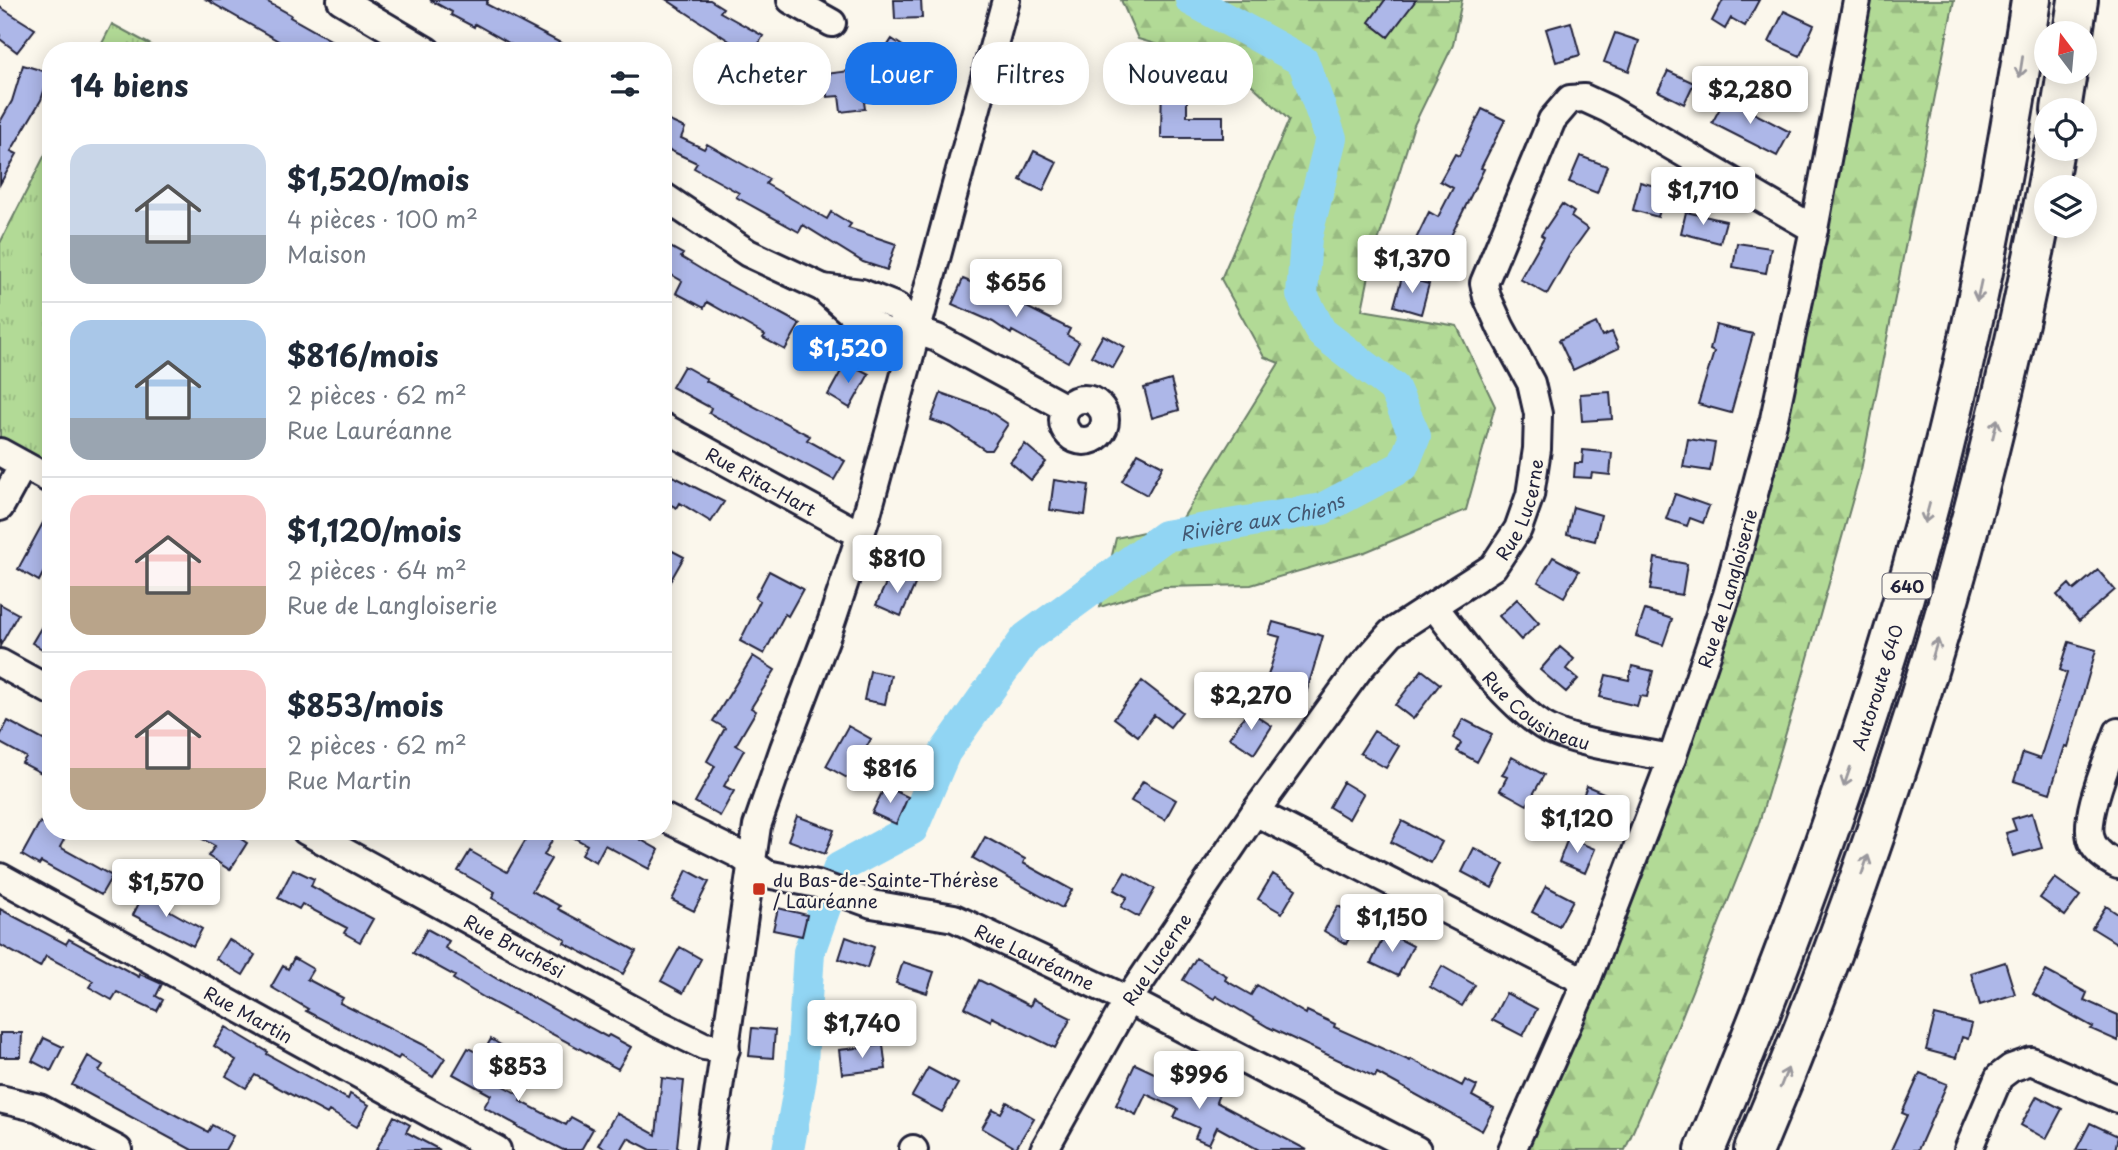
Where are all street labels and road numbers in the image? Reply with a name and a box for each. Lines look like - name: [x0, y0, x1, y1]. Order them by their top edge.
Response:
- street label: Rue Rita-Hart: [701, 440, 821, 522]
- street label: Rue Lucerne: [1488, 457, 1549, 565]
- street label: Rue de Langloiserie: [1690, 506, 1763, 671]
- road number: 640: [1882, 573, 1932, 598]
- street label: Autoroute 640: [1844, 621, 1909, 753]
- street label: Rue Cousineau: [1477, 664, 1593, 756]
- street label: Rue Bruchési: [459, 907, 570, 984]
- street label: Rue Lucerne: [1115, 907, 1197, 1010]
- street label: Rue Lauréanne: [971, 916, 1099, 996]
- street label: Rue Martin: [200, 978, 298, 1049]

